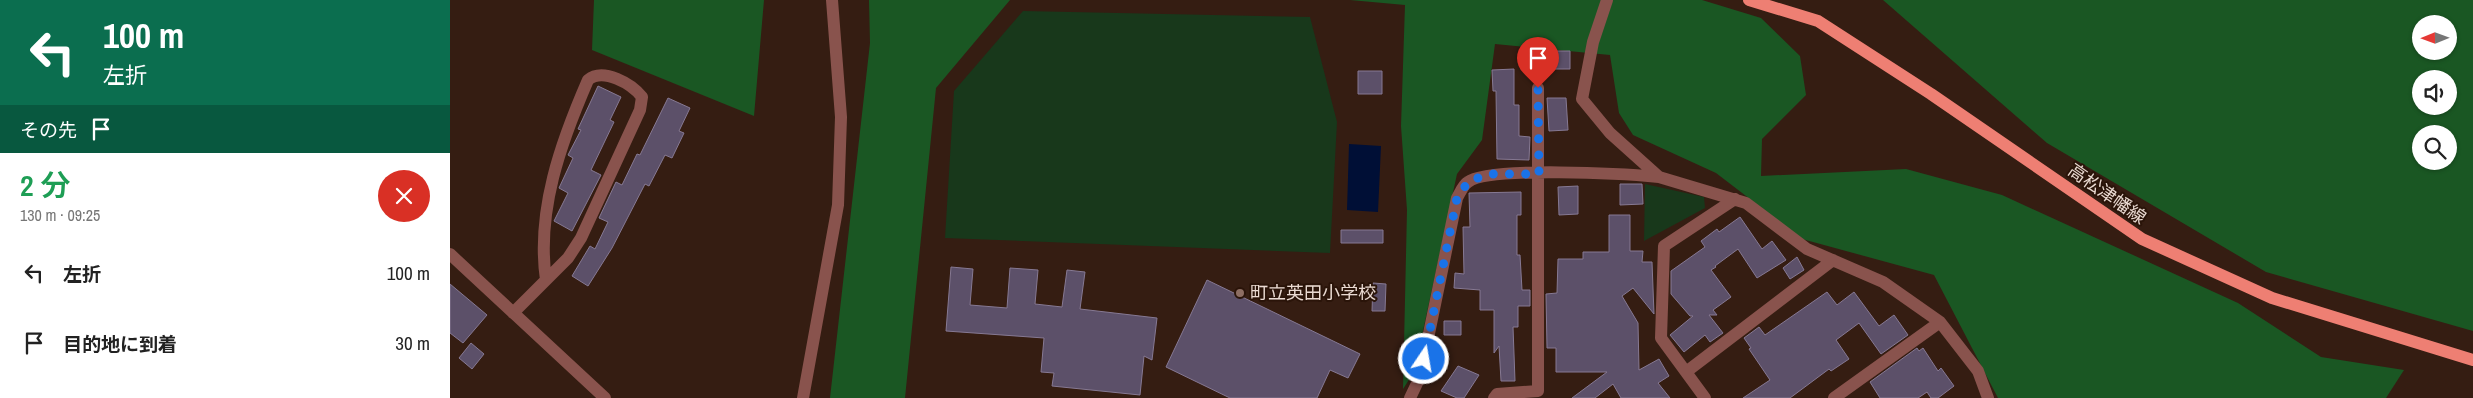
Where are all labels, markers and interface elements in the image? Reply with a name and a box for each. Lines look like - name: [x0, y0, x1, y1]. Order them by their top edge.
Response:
- text: 100 m: [103, 12, 184, 59]
- north arrow: [2412, 15, 2458, 60]
- map controls: [2412, 15, 2457, 170]
- icon: left: [20, 20, 85, 85]
- pin: [1517, 37, 1559, 88]
- icon: arrive: [1524, 44, 1552, 72]
- text: 左折: [103, 60, 147, 90]
- button: sound: [2412, 70, 2457, 115]
- icon: arrive: [87, 115, 115, 143]
- text: その先: [20, 117, 77, 143]
- button: search: [2412, 125, 2457, 170]
- street label: 高松津幡線: [2063, 158, 2151, 230]
- text: 2 分: [20, 165, 71, 205]
- button: close: [378, 170, 430, 222]
- text: 130 m · 09:25: [20, 204, 100, 226]
- icon: left: [20, 259, 48, 287]
- text: 100 m: [387, 260, 430, 286]
- text: 左折: [63, 261, 101, 287]
- place label: 町立英田小学校: [1250, 280, 1376, 305]
- marker: 町立英田小学校: [1234, 287, 1246, 299]
- icon: arrive: [20, 329, 48, 357]
- text: 30 m: [395, 330, 430, 356]
- text: 目的地に到着: [63, 331, 177, 357]
- position arrow: [1397, 332, 1449, 384]

